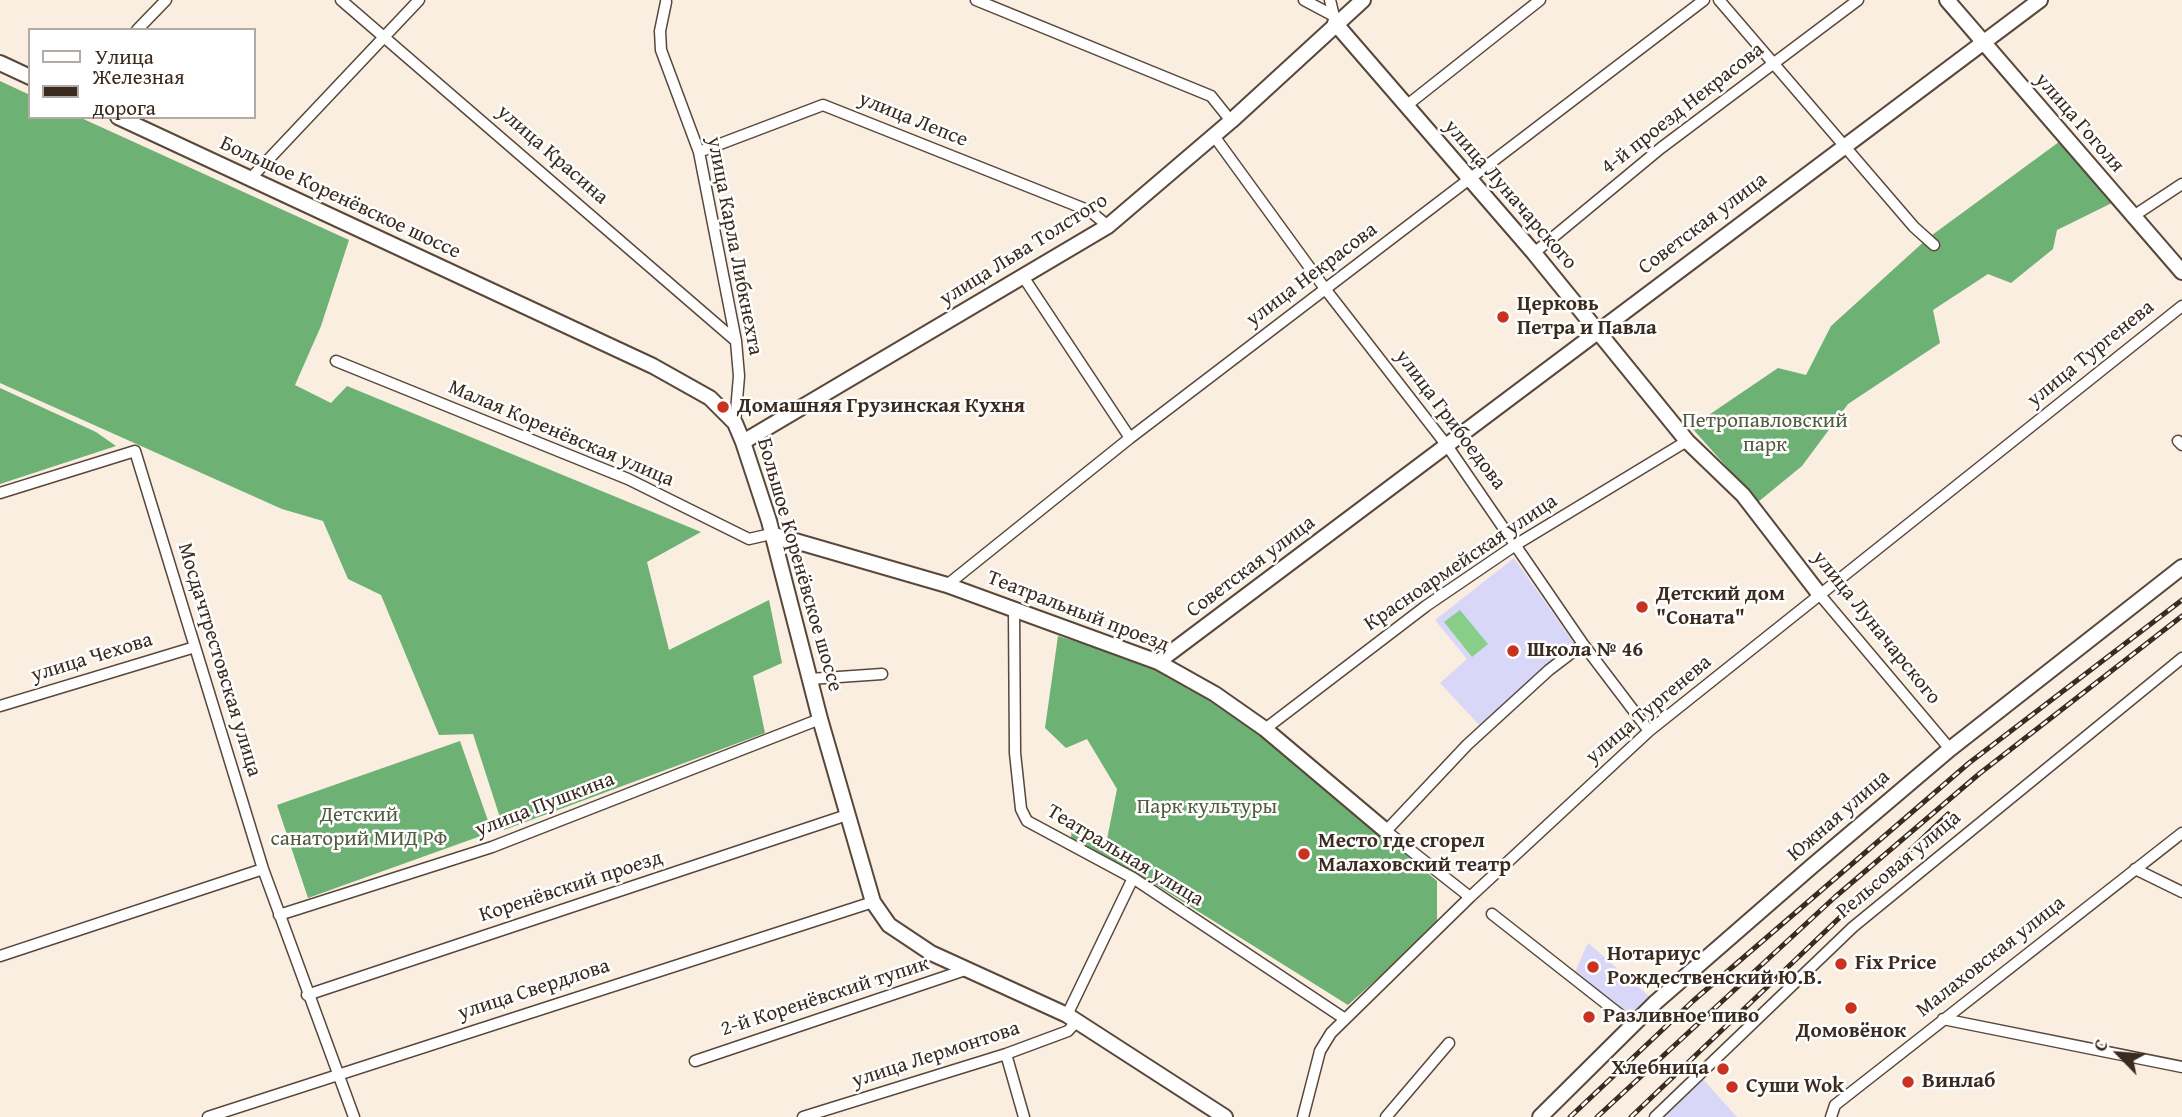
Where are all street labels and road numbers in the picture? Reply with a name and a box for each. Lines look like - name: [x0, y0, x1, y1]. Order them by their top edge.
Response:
- street label: 4-й проезд Некрасова: [1597, 38, 1769, 180]
- street label: улица Гоголя: [2029, 68, 2129, 178]
- street label: улица Лепсе: [855, 87, 971, 153]
- street label: улица Красина: [491, 100, 613, 210]
- street label: улица Луначарского: [1438, 115, 1582, 275]
- street label: Большое Коренёвское шоссе: [216, 131, 464, 265]
- street label: улица Карла Либкнехта: [700, 135, 768, 357]
- street label: Советская улица: [1634, 167, 1772, 281]
- street label: улица Льва Толстого: [935, 188, 1113, 312]
- street label: улица Некрасова: [1241, 217, 1383, 333]
- street label: улица Тургенева: [2022, 295, 2160, 413]
- street label: улица Грибоедова: [1389, 345, 1511, 495]
- street label: Малая Коренёвская улица: [444, 375, 678, 493]
- street label: Большое Коренёвское шоссе: [751, 435, 847, 695]
- street label: Красноармейская улица: [1360, 489, 1562, 637]
- street label: Советская улица: [1182, 510, 1320, 624]
- street label: Мосдачтрестовская улица: [171, 540, 267, 780]
- street label: улица Луначарского: [1806, 546, 1946, 710]
- street label: Театральный проезд: [983, 566, 1173, 658]
- street label: улица Чехова: [28, 628, 156, 688]
- street label: улица Тургенева: [1581, 650, 1717, 770]
- street label: Южная улица: [1783, 765, 1895, 867]
- street label: улица Пушкина: [472, 767, 618, 843]
- street label: Театральная улица: [1042, 799, 1208, 913]
- street label: Рельсовая улица: [1832, 806, 1966, 924]
- street label: Коренёвский проезд: [476, 845, 666, 929]
- street label: Малаховская улица: [1912, 891, 2070, 1023]
- street label: 2-й Коренёвский тупик: [718, 951, 932, 1043]
- street label: улица Свердлова: [455, 954, 613, 1026]
- street label: улица Лермонтова: [849, 1016, 1023, 1094]

